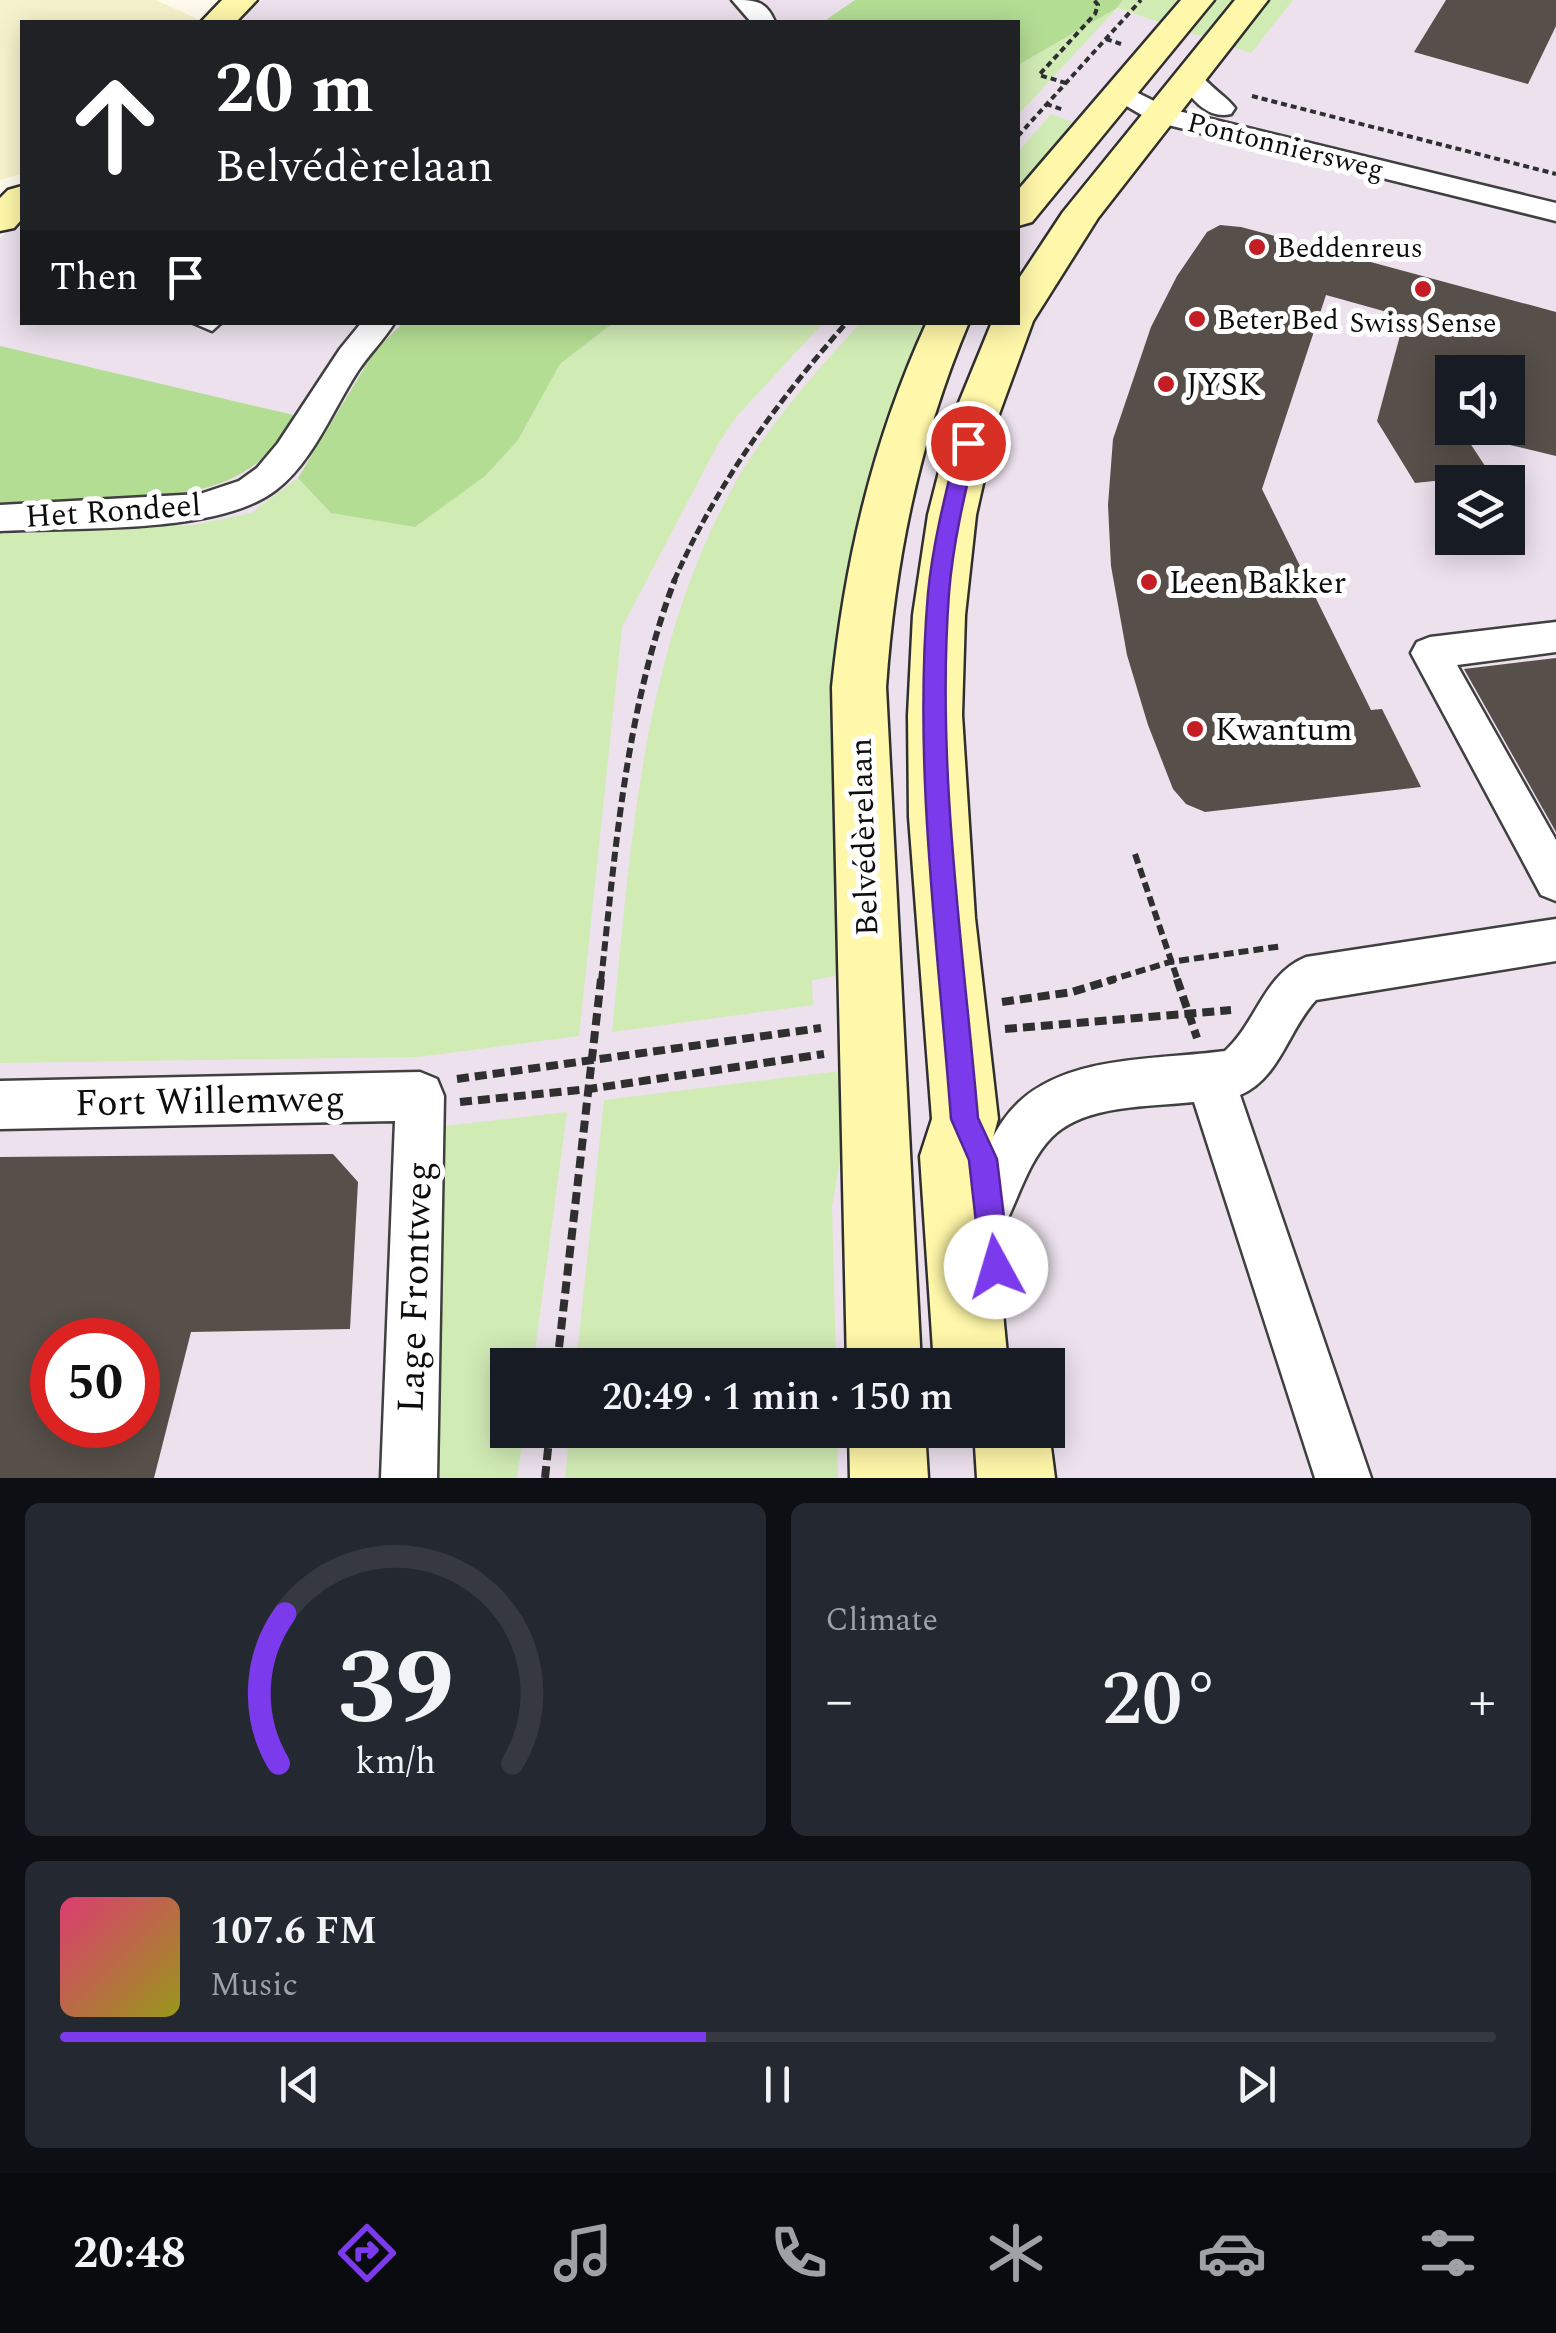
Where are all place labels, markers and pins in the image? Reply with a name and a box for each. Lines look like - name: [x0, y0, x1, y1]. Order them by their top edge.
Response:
- place label: Beddenreus: [1277, 227, 1423, 270]
- marker: Beddenreus: [1246, 236, 1268, 258]
- marker: Swiss Sense: [1412, 278, 1434, 300]
- place label: Beter Bed: [1217, 299, 1339, 342]
- place label: Swiss Sense: [1349, 302, 1497, 345]
- marker: Beter Bed: [1186, 308, 1208, 330]
- place label: JYSK: [1186, 361, 1261, 410]
- marker: JYSK: [1155, 373, 1177, 395]
- pin: [926, 401, 1011, 486]
- place label: Leen Bakker: [1169, 559, 1346, 608]
- marker: Leen Bakker: [1138, 571, 1160, 593]
- place label: Kwantum: [1215, 706, 1353, 755]
- marker: Kwantum: [1184, 718, 1206, 740]

